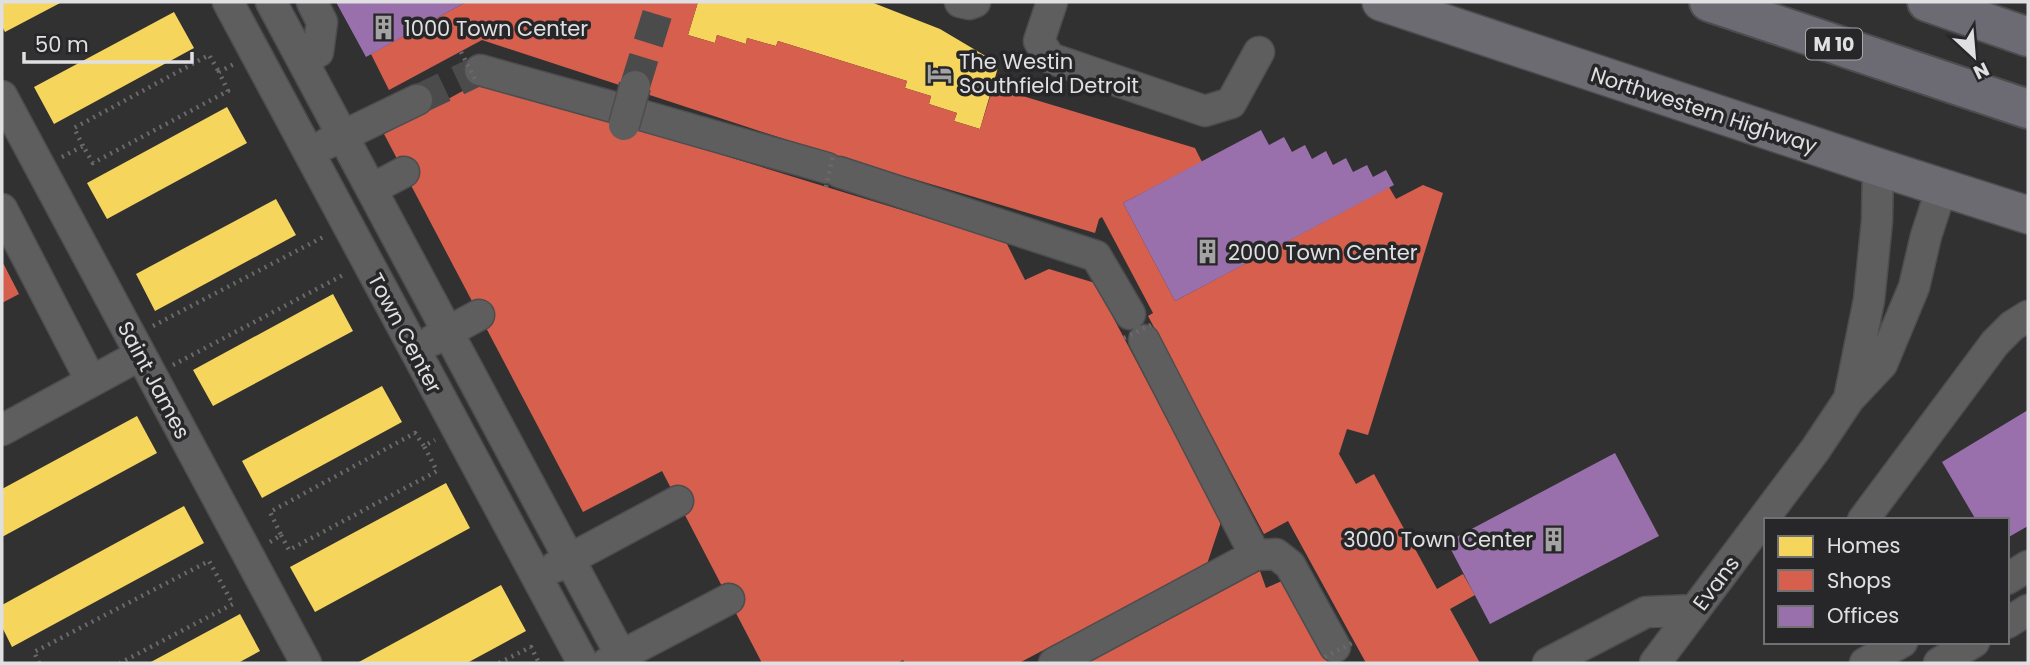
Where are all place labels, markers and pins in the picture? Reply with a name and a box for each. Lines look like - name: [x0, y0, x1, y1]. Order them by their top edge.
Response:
- building icon: 1000 Town Center: [370, 14, 398, 42]
- place label: 1000 Town Center: [404, 14, 588, 43]
- place label: The Westin Southfield Detroit: [959, 47, 1139, 100]
- hotel icon: The Westin Southfield Detroit: [925, 59, 953, 87]
- building icon: 2000 Town Center: [1194, 238, 1222, 266]
- place label: 2000 Town Center: [1228, 238, 1418, 267]
- place label: 3000 Town Center: [1343, 525, 1533, 554]
- building icon: 3000 Town Center: [1539, 525, 1567, 553]

